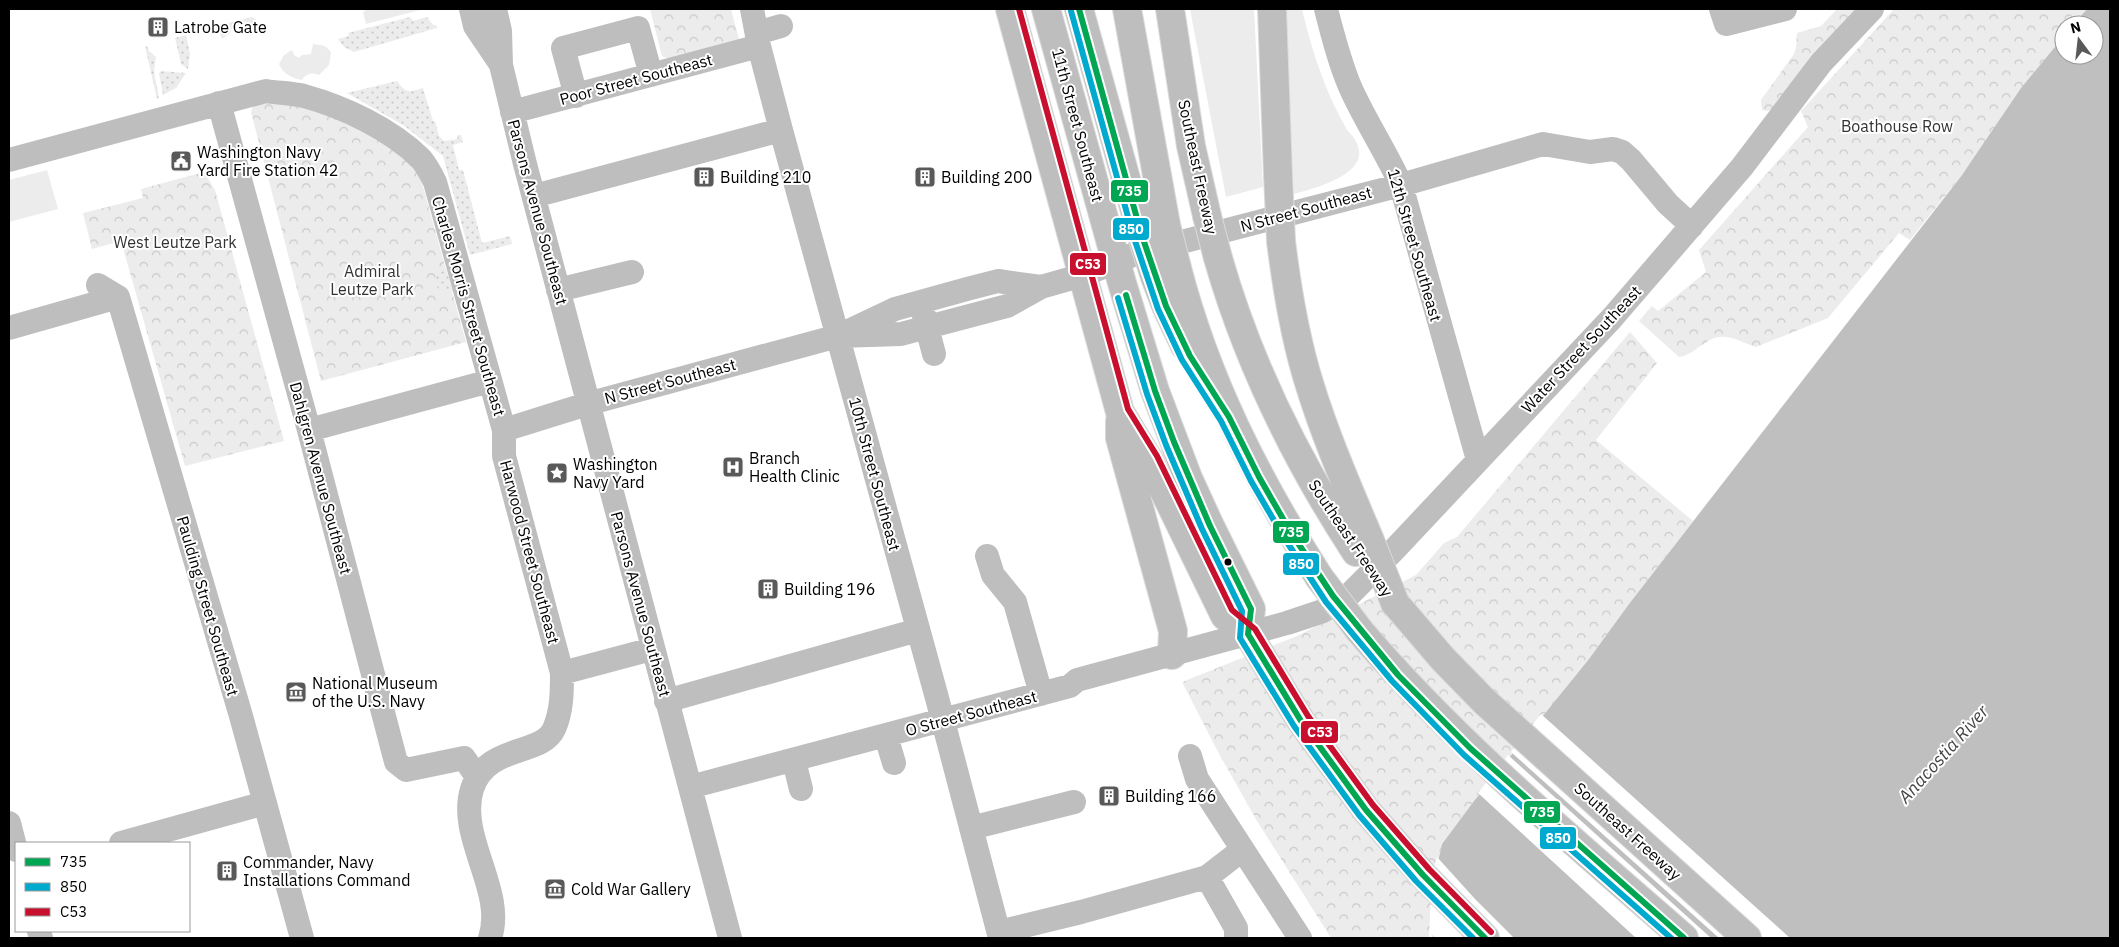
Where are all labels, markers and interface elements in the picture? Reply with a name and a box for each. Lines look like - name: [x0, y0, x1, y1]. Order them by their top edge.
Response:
- building icon: Latrobe Gate: [146, 15, 170, 39]
- north arrow: [2054, 15, 2104, 65]
- place label: Latrobe Gate: [174, 17, 267, 37]
- text: N: [2068, 17, 2083, 37]
- street label: 11th Street Southeast: [1048, 46, 1108, 204]
- street label: Poor Street Southeast: [557, 49, 715, 109]
- street label: Southeast Freeway: [1174, 98, 1222, 236]
- park label: Boathouse Row: [1841, 116, 1953, 136]
- street label: Parsons Avenue Southeast: [504, 117, 572, 307]
- place label: Washington Navy Yard Fire Station 42: [197, 142, 338, 180]
- public building icon: Washington Navy Yard Fire Station 42: [169, 149, 193, 173]
- building icon: Building 210: [692, 165, 716, 189]
- building icon: Building 200: [913, 165, 937, 189]
- street label: 12th Street Southeast: [1384, 166, 1446, 324]
- place label: Building 210: [720, 167, 811, 187]
- place label: Building 200: [941, 167, 1032, 187]
- line badge: 735: [1110, 179, 1149, 203]
- text: 735: [1116, 182, 1142, 200]
- street label: N Street Southeast: [1238, 182, 1374, 236]
- street label: Charles Morris Street Southeast: [428, 194, 510, 418]
- line badge: 850: [1112, 217, 1150, 241]
- text: 850: [1118, 220, 1144, 238]
- park label: West Leutze Park: [113, 232, 237, 252]
- line badge: C53: [1069, 252, 1107, 276]
- text: C53: [1075, 255, 1101, 273]
- park label: Admiral Leutze Park: [330, 261, 414, 299]
- street label: Water Street Southeast: [1517, 281, 1645, 417]
- street label: N Street Southeast: [602, 354, 738, 408]
- street label: Dahlgren Avenue Southeast: [286, 380, 356, 576]
- street label: 10th Street Southeast: [845, 395, 905, 553]
- place label: Branch Health Clinic: [749, 448, 840, 486]
- place label: Washington Navy Yard: [573, 454, 658, 492]
- hospital icon: Branch Health Clinic: [721, 455, 745, 479]
- street label: Harwood Street Southeast: [496, 458, 564, 646]
- place icon: Washington Navy Yard: [545, 461, 569, 485]
- street label: Southeast Freeway: [1304, 476, 1398, 600]
- street label: Parsons Avenue Southeast: [607, 509, 675, 699]
- street label: Paulding Street Southeast: [173, 514, 243, 698]
- line badge: 735: [1272, 520, 1310, 544]
- text: 735: [1278, 523, 1304, 541]
- line badge: 850: [1282, 552, 1320, 576]
- text: 850: [1288, 555, 1314, 573]
- unlabelled marker: [1223, 557, 1233, 567]
- building icon: Building 196: [756, 577, 780, 601]
- place label: Building 196: [784, 579, 875, 599]
- place label: National Museum of the U.S. Navy: [312, 673, 438, 711]
- museum icon: National Museum of the U.S. Navy: [284, 680, 308, 704]
- street label: O Street Southeast: [903, 686, 1039, 740]
- water label: Anacostia River: [1892, 700, 1993, 809]
- line badge: C53: [1300, 720, 1339, 744]
- text: C53: [1307, 723, 1333, 741]
- street label: Southeast Freeway: [1570, 778, 1686, 884]
- building icon: Building 166: [1097, 784, 1121, 808]
- place label: Building 166: [1125, 786, 1216, 806]
- line badge: 735: [1523, 800, 1561, 824]
- text: 735: [1529, 803, 1555, 821]
- line badge: 850: [1539, 826, 1577, 850]
- text: 850: [1545, 829, 1571, 847]
- legend: [15, 842, 190, 932]
- text: 735: [60, 852, 87, 871]
- place label: Commander, Navy Installations Command: [243, 852, 410, 890]
- building icon: Commander, Navy Installations Command: [215, 859, 239, 883]
- text: 850: [60, 877, 87, 896]
- museum icon: Cold War Gallery: [543, 877, 567, 901]
- place label: Cold War Gallery: [571, 879, 691, 899]
- text: C53: [60, 902, 87, 921]

